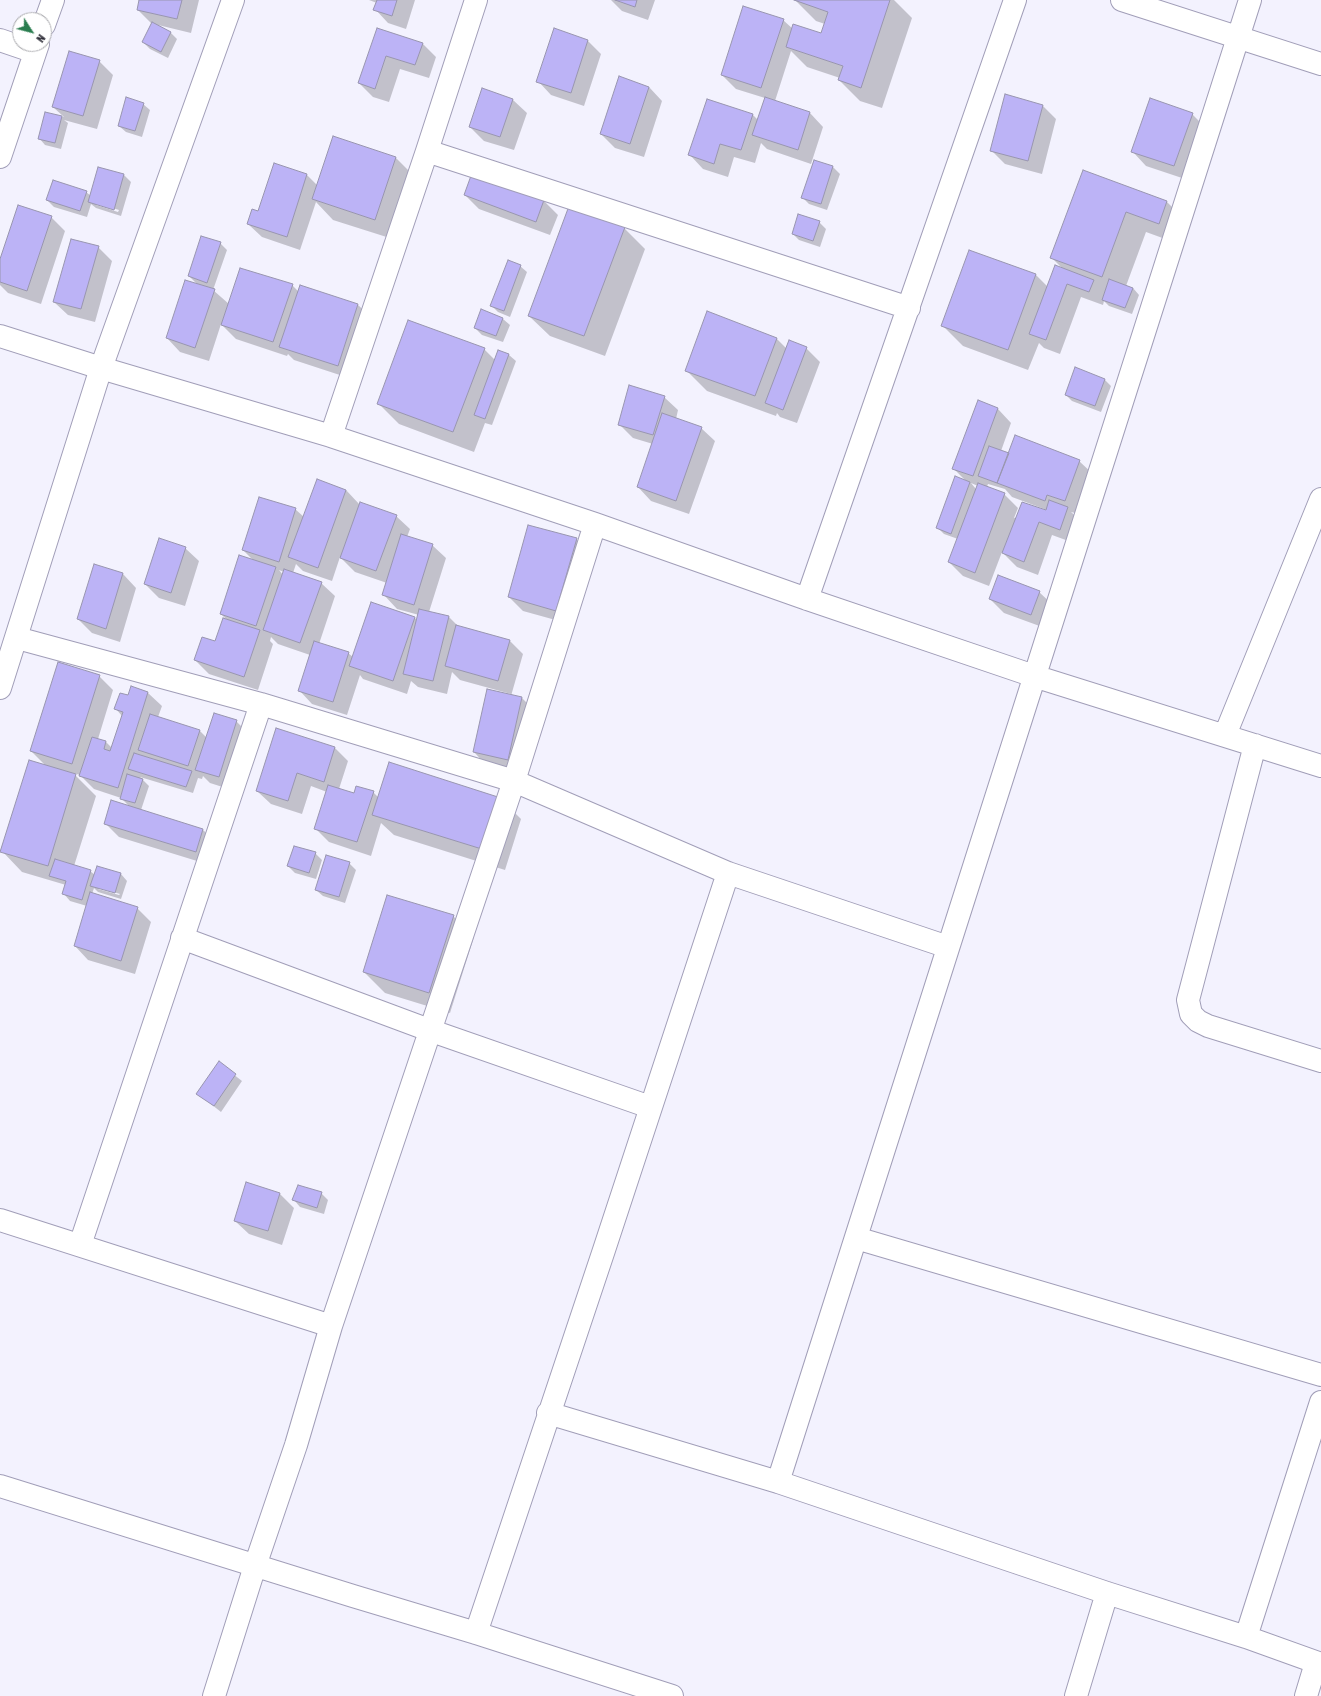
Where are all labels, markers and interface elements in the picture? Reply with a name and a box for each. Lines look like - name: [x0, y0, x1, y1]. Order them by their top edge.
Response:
- north arrow: [12, 12, 52, 52]
- text: N: [34, 32, 48, 45]

